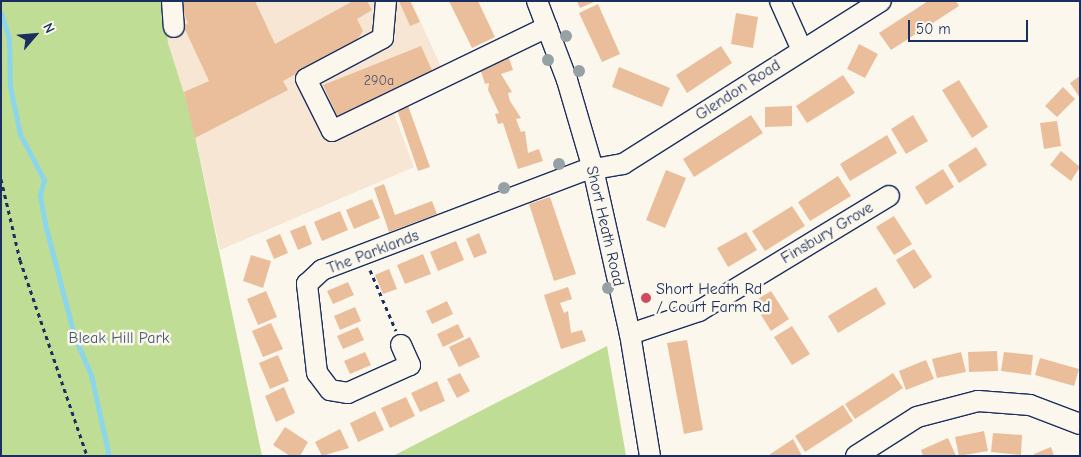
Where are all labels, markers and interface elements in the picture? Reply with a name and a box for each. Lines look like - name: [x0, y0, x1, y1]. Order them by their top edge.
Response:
- north arrow: [10, 10, 60, 60]
- scale bar: [911, 10, 1031, 42]
- text: N: [39, 20, 58, 36]
- text: 50 m: [916, 20, 951, 38]
- street label: Glendon Road: [692, 55, 784, 125]
- house number: 290a: [364, 73, 394, 89]
- street label: Short Heath Road: [582, 164, 628, 288]
- street label: Finsbury Grove: [777, 198, 877, 268]
- street label: The Parklands: [324, 226, 422, 278]
- place label: Short Heath Rd / Court Farm Rd: [656, 279, 770, 317]
- marker: Short Heath Rd / Court Farm Rd: [640, 292, 652, 304]
- park label: Bleak Hill Park: [69, 328, 169, 348]

